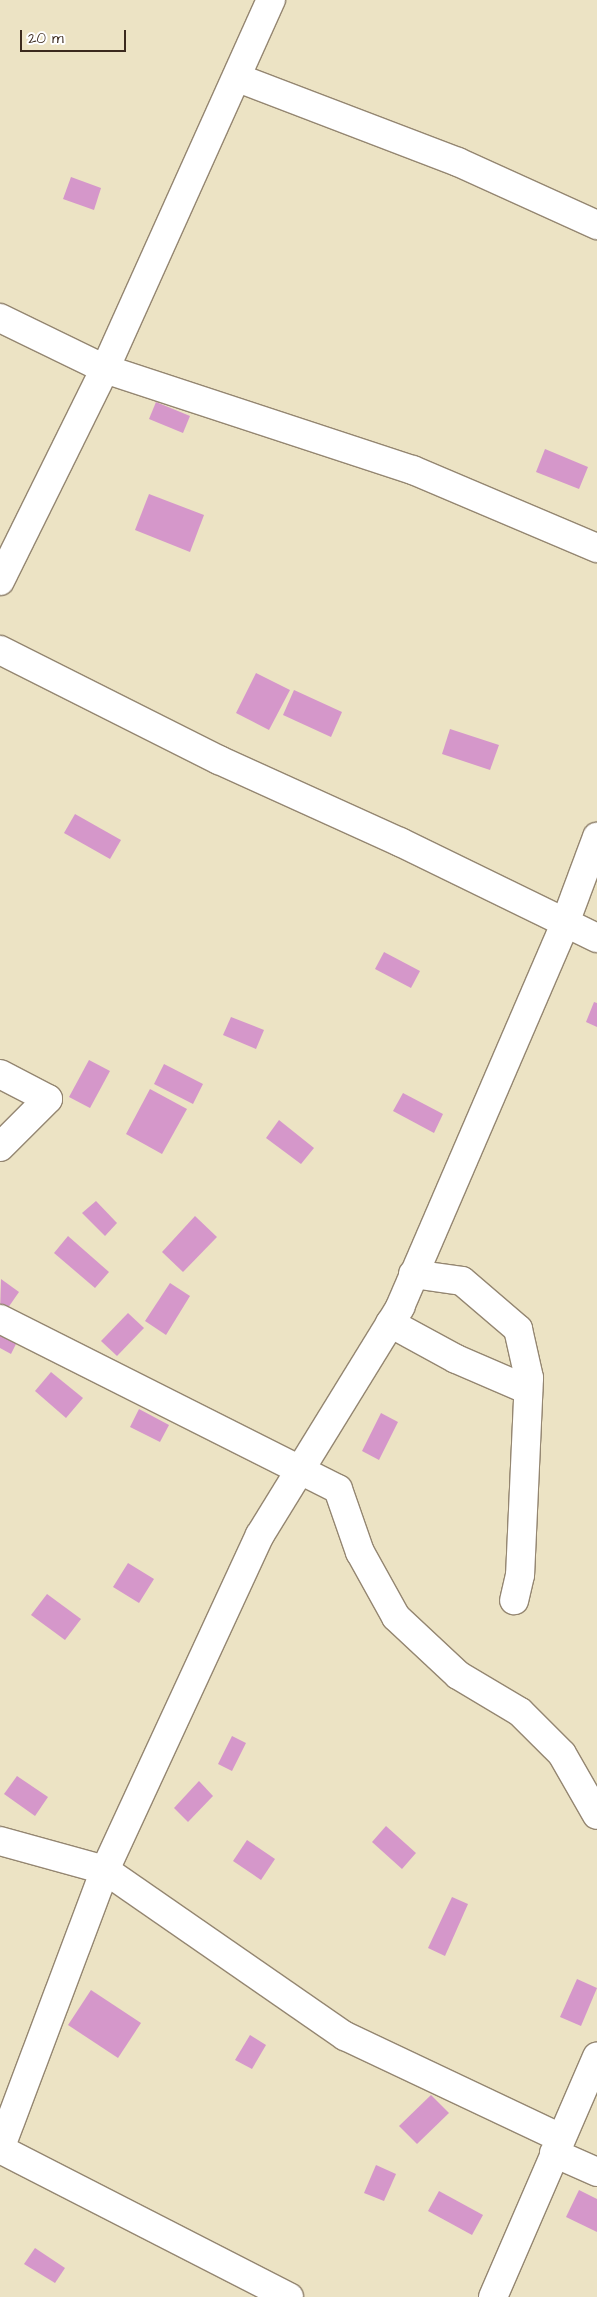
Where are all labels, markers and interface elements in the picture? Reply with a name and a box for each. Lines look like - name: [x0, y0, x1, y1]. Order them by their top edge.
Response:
- scale bar: [22, 20, 129, 52]
- text: 20 m: [28, 28, 64, 49]

